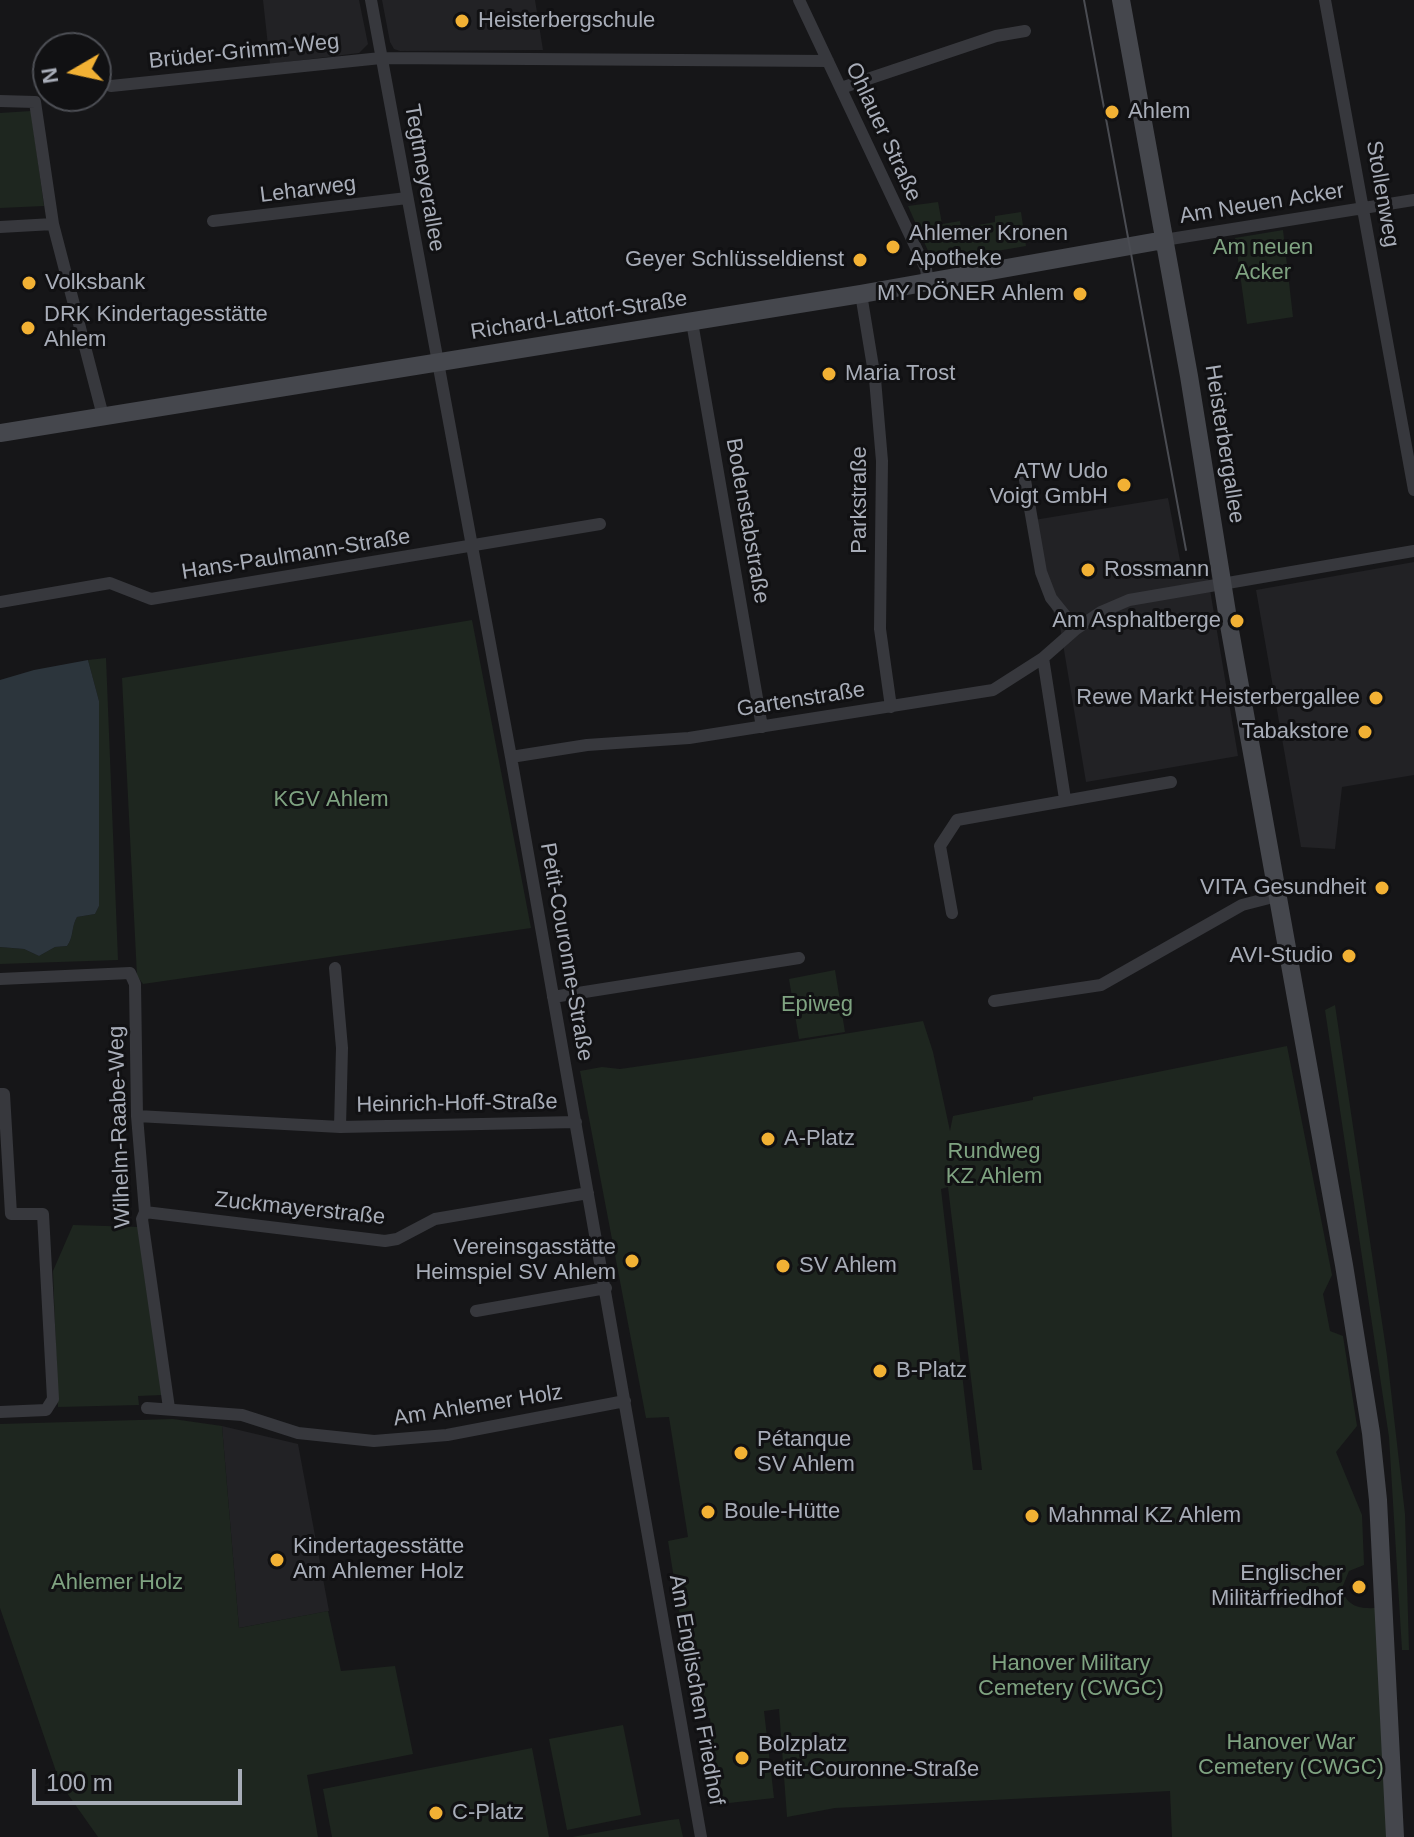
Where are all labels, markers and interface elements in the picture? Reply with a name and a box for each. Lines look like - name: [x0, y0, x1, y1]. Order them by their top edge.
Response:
- place label: Heisterbergschule: [478, 8, 655, 34]
- marker: Heisterbergschule: [453, 12, 471, 30]
- street label: Brüder-Grimm-Weg: [147, 29, 341, 75]
- north arrow: [32, 32, 112, 112]
- street label: Ohlauer Straße: [839, 58, 927, 206]
- text: N: [36, 66, 63, 85]
- place label: Ahlem: [1128, 99, 1190, 125]
- street label: Tegtmeyerallee: [398, 102, 450, 254]
- marker: Ahlem: [1103, 103, 1121, 121]
- street label: Stollenweg: [1360, 139, 1404, 249]
- street label: Leharweg: [258, 171, 358, 209]
- street label: Am Neuen Acker: [1178, 178, 1346, 230]
- place label: Ahlemer Kronen Apotheke: [909, 221, 1068, 272]
- park label: Am neuen Acker: [1213, 235, 1313, 286]
- marker: Ahlemer Kronen Apotheke: [884, 238, 902, 256]
- place label: Geyer Schlüsseldienst: [625, 247, 844, 273]
- marker: Geyer Schlüsseldienst: [851, 251, 869, 269]
- place label: Volksbank: [45, 270, 145, 296]
- marker: Volksbank: [20, 274, 38, 292]
- place label: MY DÖNER Ahlem: [877, 281, 1064, 307]
- marker: MY DÖNER Ahlem: [1071, 285, 1089, 303]
- street label: Richard-Lattorf-Straße: [469, 286, 689, 346]
- place label: DRK Kindertagesstätte Ahlem: [44, 302, 268, 354]
- marker: DRK Kindertagesstätte Ahlem: [19, 319, 37, 337]
- place label: Maria Trost: [845, 361, 955, 387]
- street label: Heisterbergallee: [1198, 363, 1250, 525]
- marker: Maria Trost: [820, 365, 838, 383]
- street label: Bodenstabstraße: [719, 436, 775, 606]
- street label: Parkstraße: [847, 446, 873, 554]
- place label: ATW Udo Voigt GmbH: [989, 459, 1108, 510]
- marker: ATW Udo Voigt GmbH: [1115, 476, 1133, 494]
- street label: Hans-Paulmann-Straße: [180, 524, 412, 586]
- place label: Rossmann: [1104, 557, 1209, 583]
- marker: Rossmann: [1079, 561, 1097, 579]
- place label: Am Asphaltberge: [1052, 608, 1221, 634]
- marker: Am Asphaltberge: [1228, 612, 1246, 630]
- street label: Gartenstraße: [735, 677, 867, 723]
- place label: Rewe Markt Heisterbergallee: [1076, 685, 1360, 711]
- marker: Rewe Markt Heisterbergallee: [1367, 689, 1385, 707]
- place label: Tabakstore: [1241, 719, 1349, 745]
- marker: Tabakstore: [1356, 723, 1374, 741]
- park label: KGV Ahlem: [274, 787, 388, 813]
- street label: Petit-Couronne-Straße: [534, 841, 598, 1063]
- place label: VITA Gesundheit: [1200, 875, 1366, 901]
- marker: VITA Gesundheit: [1373, 879, 1391, 897]
- place label: AVI-Studio: [1229, 943, 1333, 969]
- marker: AVI-Studio: [1340, 947, 1358, 965]
- park label: Epiweg: [781, 992, 853, 1018]
- street label: Wilhelm-Raabe-Weg: [103, 1025, 137, 1229]
- street label: Heinrich-Hoff-Straße: [356, 1089, 558, 1119]
- place label: A-Platz: [784, 1126, 855, 1152]
- marker: A-Platz: [759, 1130, 777, 1148]
- park label: Rundweg KZ Ahlem: [946, 1139, 1042, 1190]
- street label: Zuckmayerstraße: [214, 1187, 386, 1231]
- place label: Vereinsgasstätte Heimspiel SV Ahlem: [415, 1235, 616, 1286]
- marker: Vereinsgasstätte Heimspiel SV Ahlem: [623, 1252, 641, 1270]
- place label: SV Ahlem: [799, 1253, 897, 1279]
- marker: SV Ahlem: [774, 1257, 792, 1275]
- place label: B-Platz: [896, 1358, 967, 1384]
- marker: B-Platz: [871, 1362, 889, 1380]
- street label: Am Ahlemer Holz: [391, 1380, 565, 1432]
- place label: Pétanque SV Ahlem: [757, 1427, 855, 1478]
- marker: Pétanque SV Ahlem: [732, 1444, 750, 1462]
- place label: Boule-Hütte: [724, 1499, 840, 1525]
- marker: Boule-Hütte: [699, 1503, 717, 1521]
- place label: Mahnmal KZ Ahlem: [1048, 1503, 1241, 1529]
- marker: Mahnmal KZ Ahlem: [1023, 1507, 1041, 1525]
- place label: Kindertagesstätte Am Ahlemer Holz: [293, 1534, 464, 1586]
- marker: Kindertagesstätte Am Ahlemer Holz: [268, 1551, 286, 1569]
- place label: Englischer Militärfriedhof: [1211, 1561, 1343, 1612]
- park label: Ahlemer Holz: [51, 1570, 183, 1596]
- street label: Am Englischen Friedhof: [663, 1573, 729, 1807]
- marker: Englischer Militärfriedhof: [1350, 1578, 1368, 1596]
- park label: Hanover Military Cemetery (CWGC): [978, 1651, 1164, 1702]
- park label: Hanover War Cemetery (CWGC): [1198, 1730, 1384, 1782]
- place label: Bolzplatz Petit-Couronne-Straße: [758, 1732, 979, 1784]
- marker: Bolzplatz Petit-Couronne-Straße: [733, 1749, 751, 1767]
- scale bar: [36, 1753, 246, 1803]
- text: 100 m: [46, 1769, 113, 1796]
- place label: C-Platz: [452, 1800, 524, 1826]
- marker: C-Platz: [427, 1804, 445, 1822]

